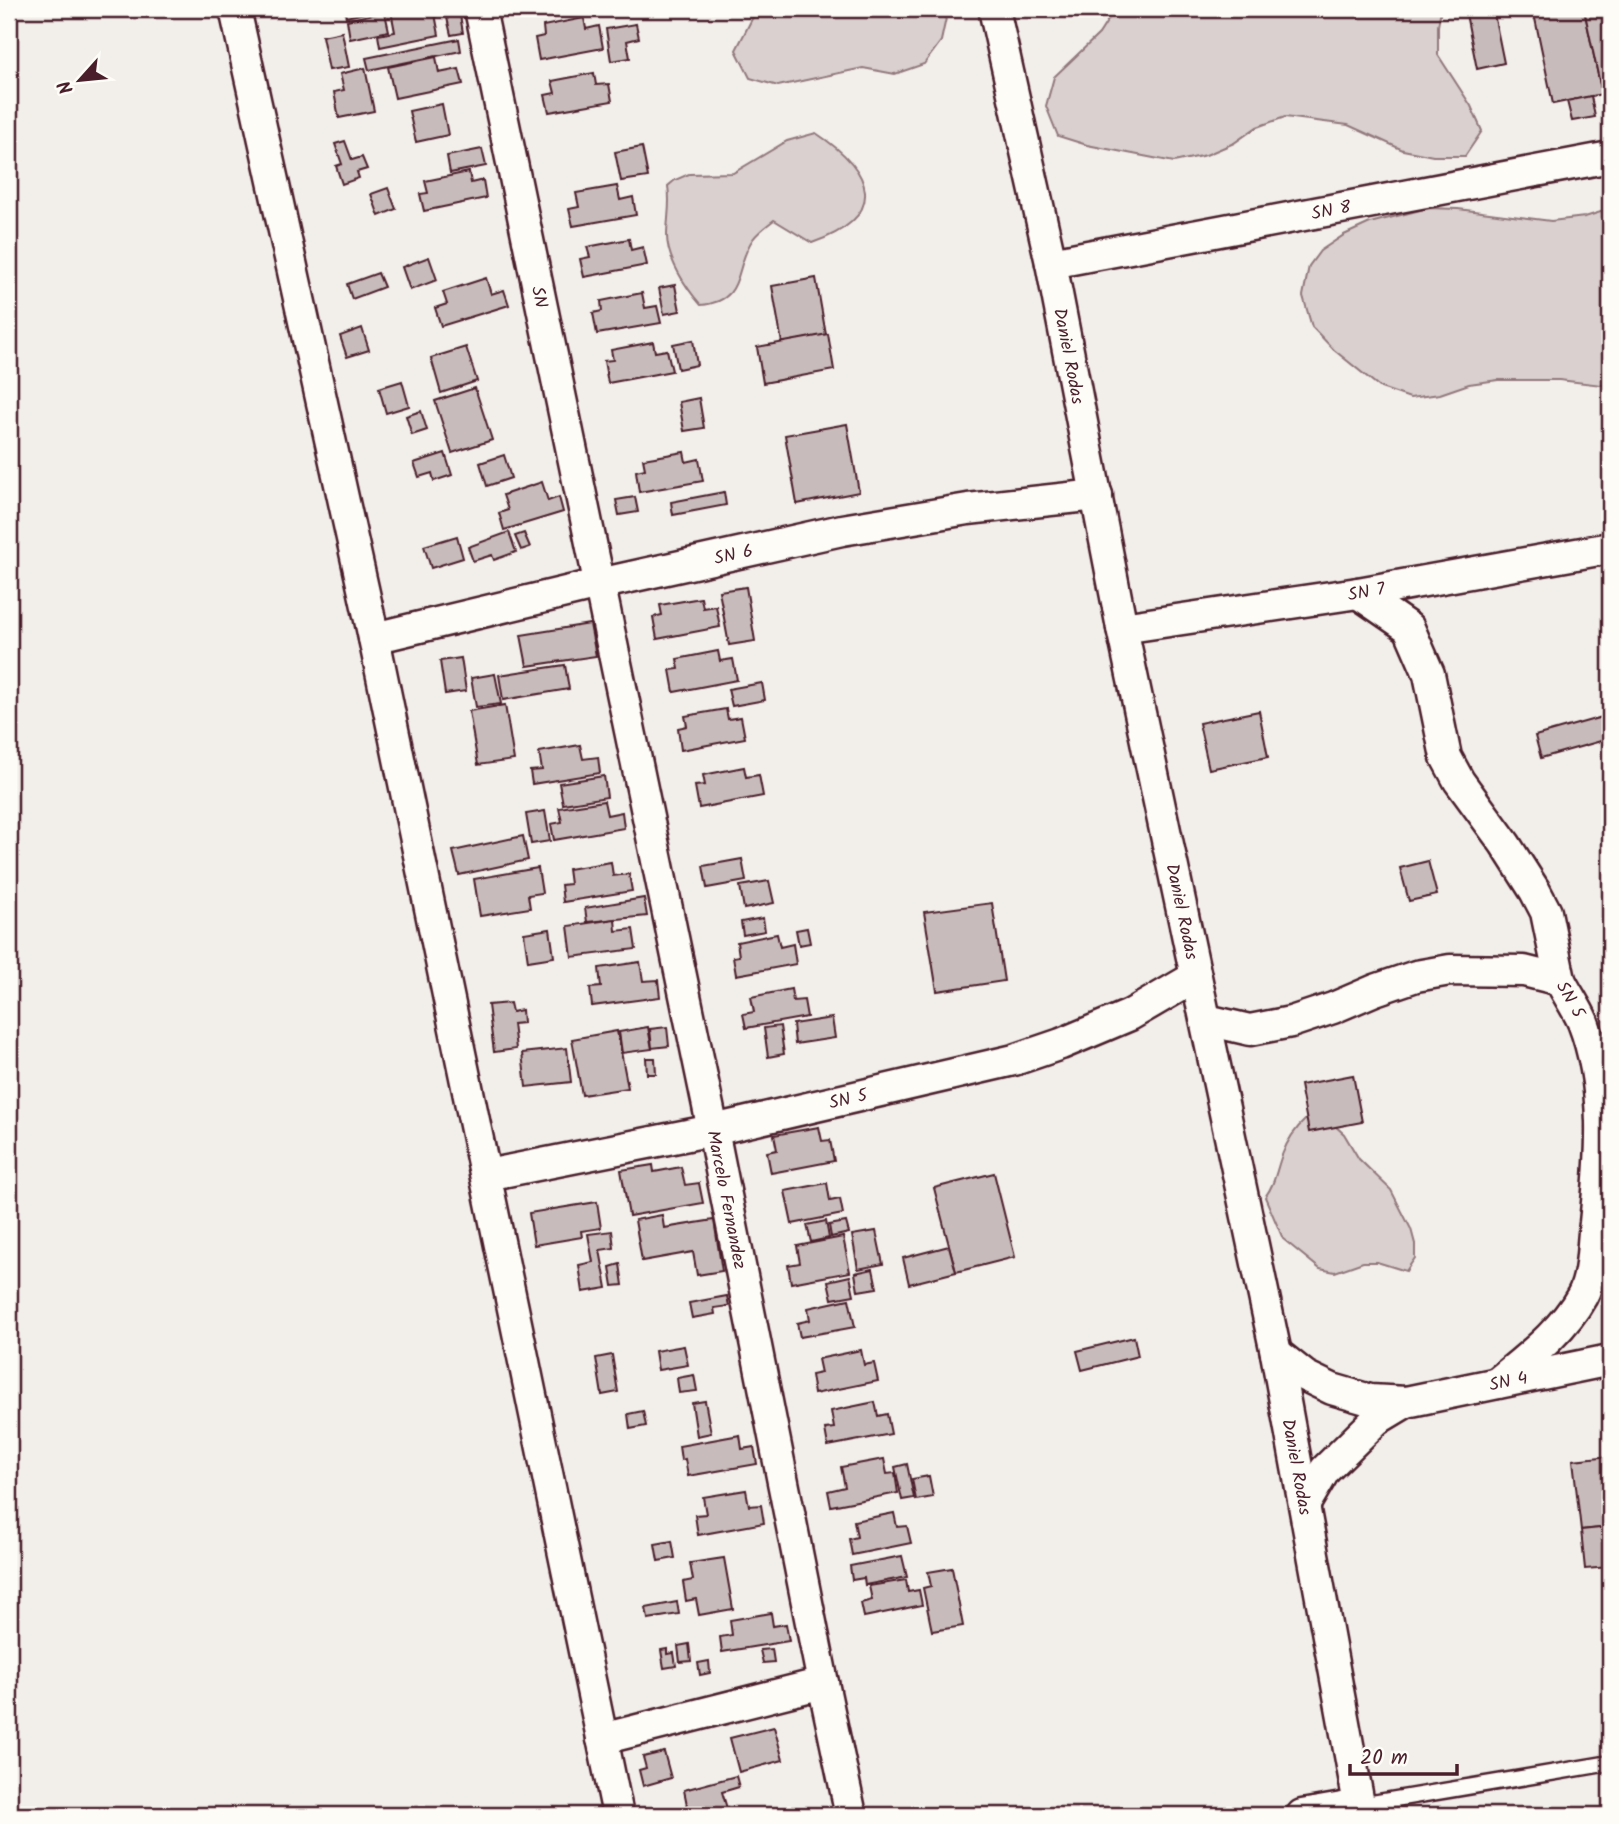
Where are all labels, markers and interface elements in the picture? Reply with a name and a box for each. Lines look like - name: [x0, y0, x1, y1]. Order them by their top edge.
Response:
- north arrow: [46, 46, 116, 116]
- text: N: [51, 75, 83, 99]
- street label: SN 8: [1309, 193, 1354, 229]
- street label: SN: [522, 284, 555, 311]
- street label: Daniel Rodas: [1044, 306, 1091, 407]
- street label: SN 6: [711, 537, 756, 574]
- street label: SN 7: [1346, 575, 1388, 610]
- street label: Daniel Rodas: [1156, 861, 1205, 963]
- street label: SN 5: [1547, 976, 1592, 1025]
- street label: SN 5: [826, 1081, 872, 1119]
- street label: Marcelo Fernandez: [697, 1128, 753, 1272]
- street label: SN 4: [1487, 1364, 1531, 1401]
- street label: Daniel Rodas: [1272, 1416, 1319, 1518]
- scale bar: [1350, 1733, 1456, 1777]
- text: 20 m: [1360, 1742, 1408, 1775]

